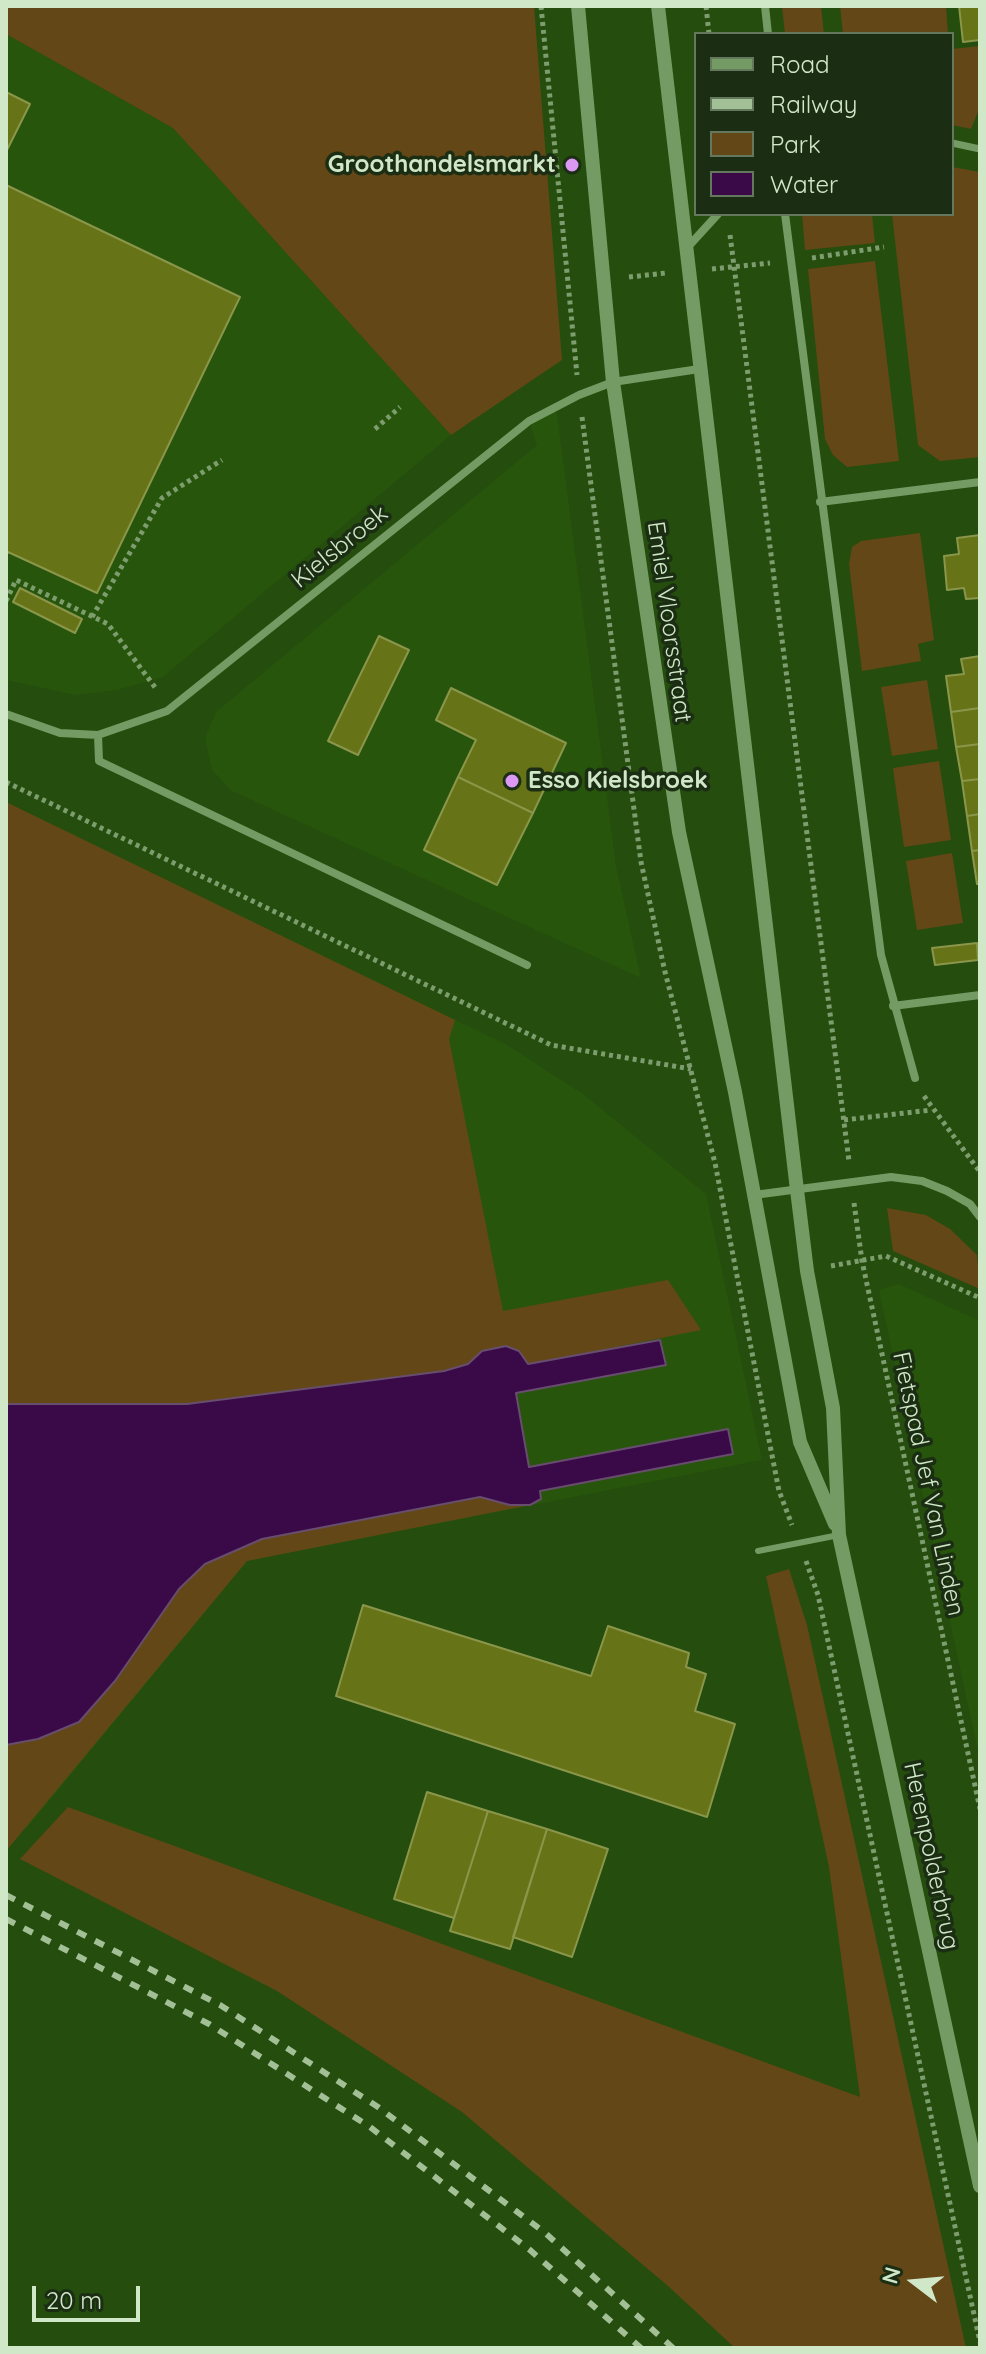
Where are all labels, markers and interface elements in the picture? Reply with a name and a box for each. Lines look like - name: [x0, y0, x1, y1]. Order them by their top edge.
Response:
- legend: [694, 32, 954, 216]
- text: Road: [770, 49, 830, 79]
- text: Railway: [770, 89, 857, 119]
- text: Park: [770, 129, 821, 159]
- place label: Groothandelsmarkt: [328, 151, 556, 179]
- marker: Groothandelsmarkt: [563, 156, 581, 174]
- text: Water: [770, 169, 838, 199]
- street label: Kielsbroek: [286, 499, 394, 595]
- street label: Emiel Vloorsstraat: [641, 520, 697, 724]
- place label: Esso Kielsbroek: [528, 767, 708, 795]
- marker: Esso Kielsbroek: [503, 772, 521, 790]
- street label: Fietspad Jef Van Linden: [886, 1349, 970, 1619]
- street label: Herenpolderbrug: [897, 1760, 965, 1952]
- north arrow: [874, 2242, 954, 2322]
- text: N: [875, 2264, 907, 2287]
- scale bar: [36, 2270, 144, 2320]
- text: 20 m: [46, 2285, 102, 2315]

